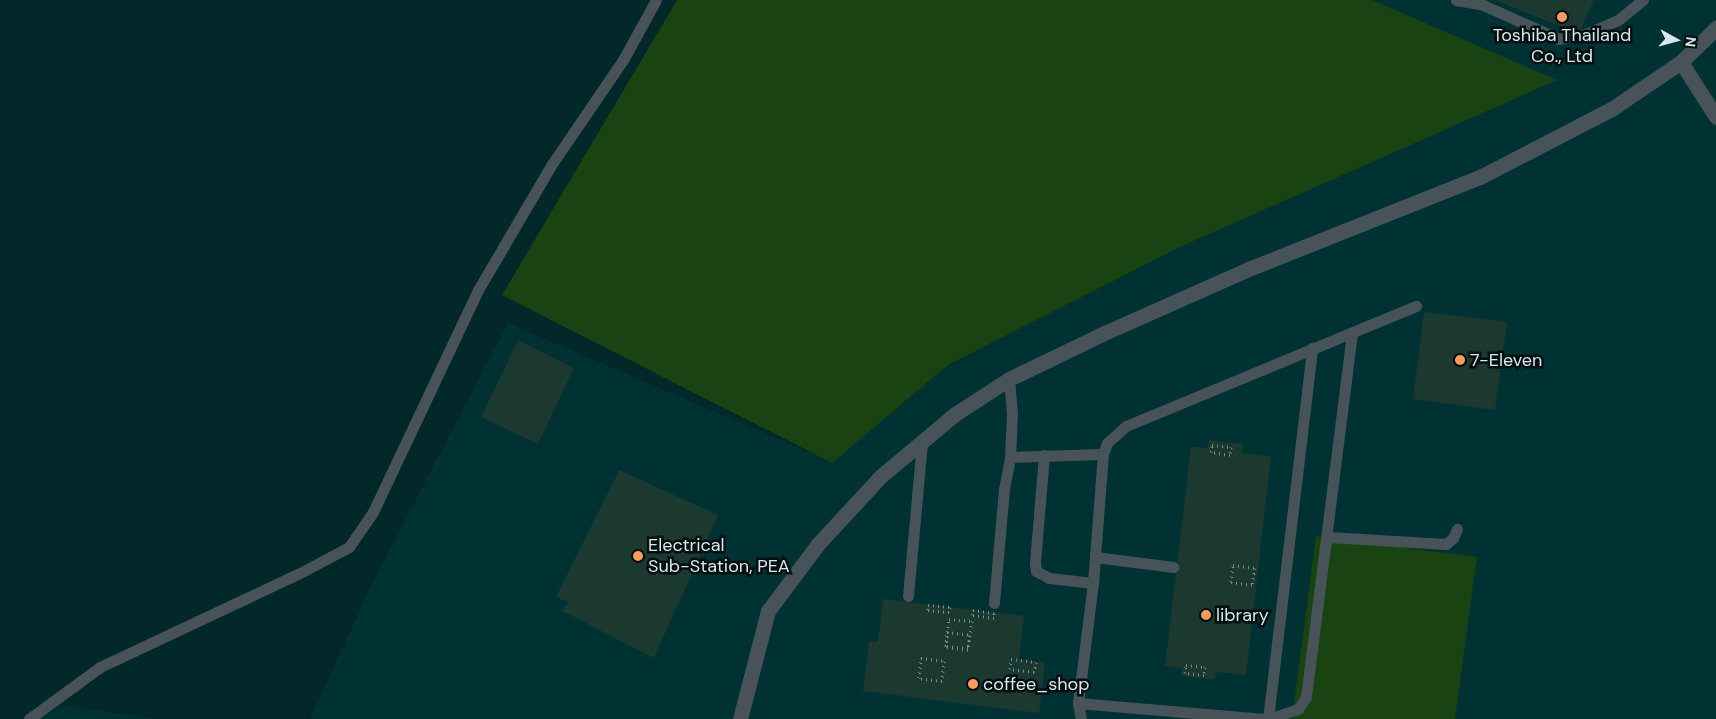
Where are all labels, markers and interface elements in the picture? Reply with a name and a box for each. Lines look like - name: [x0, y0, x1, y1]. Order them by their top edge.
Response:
- marker: Toshiba Thailand Co., Ltd: [1556, 11, 1568, 23]
- north arrow: [1651, 15, 1701, 65]
- place label: Toshiba Thailand Co., Ltd: [1493, 25, 1631, 68]
- text: N: [1681, 36, 1700, 48]
- place label: 7-Eleven: [1470, 349, 1542, 371]
- marker: 7-Eleven: [1454, 354, 1466, 366]
- place label: Electrical Sub-Station, PEA: [648, 535, 790, 578]
- marker: Electrical Sub-Station, PEA: [632, 550, 644, 562]
- place label: library: [1216, 604, 1269, 626]
- marker: library: [1200, 609, 1212, 621]
- place label: coffee_shop: [983, 673, 1090, 695]
- marker: coffee_shop: [967, 678, 979, 690]

